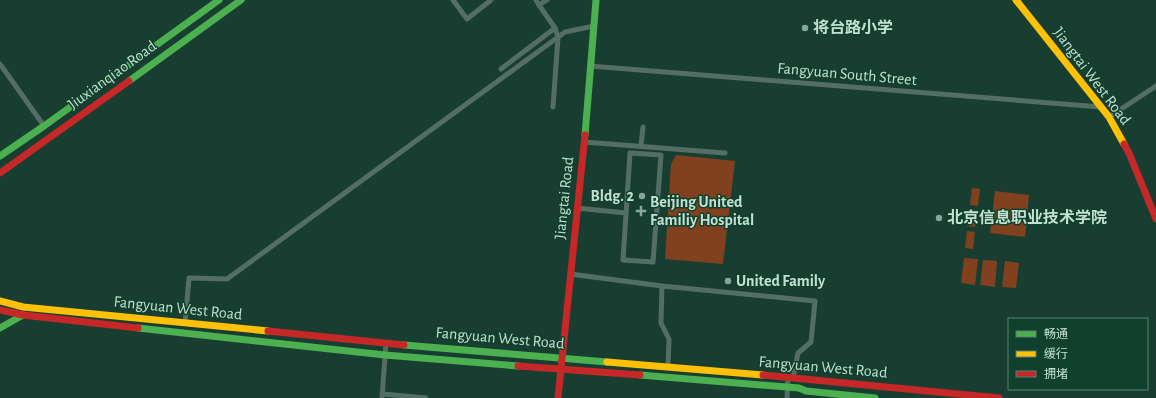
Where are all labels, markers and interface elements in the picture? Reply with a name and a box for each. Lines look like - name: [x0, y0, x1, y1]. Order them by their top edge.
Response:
- place label: 将台路小学: [813, 19, 893, 36]
- marker: 将台路小学: [800, 23, 810, 33]
- street label: Jiangtai West Road: [1050, 24, 1134, 128]
- street label: Jiuxianqiao Road: [65, 38, 159, 112]
- street label: Fangyuan South Street: [777, 60, 917, 89]
- street label: Jiangtai Road: [552, 156, 576, 240]
- place label: Bldg. 2: [590, 188, 634, 204]
- marker: Bldg. 2: [637, 191, 647, 201]
- place label: Beijing United Familiy Hospital: [650, 194, 754, 229]
- marker: Beijing United Familiy Hospital: [635, 205, 647, 217]
- place label: 北京信息职业技术学院: [947, 209, 1107, 226]
- marker: 北京信息职业技术学院: [934, 213, 944, 223]
- place label: United Family: [736, 273, 826, 290]
- marker: United Family: [723, 276, 733, 286]
- street label: Fangyuan West Road: [113, 293, 243, 324]
- legend: [1008, 318, 1148, 390]
- street label: Fangyuan West Road: [435, 324, 565, 353]
- text: 畅通: [1044, 327, 1068, 340]
- text: 缓行: [1044, 347, 1068, 360]
- street label: Fangyuan West Road: [758, 353, 888, 382]
- text: 拥堵: [1044, 368, 1068, 380]

